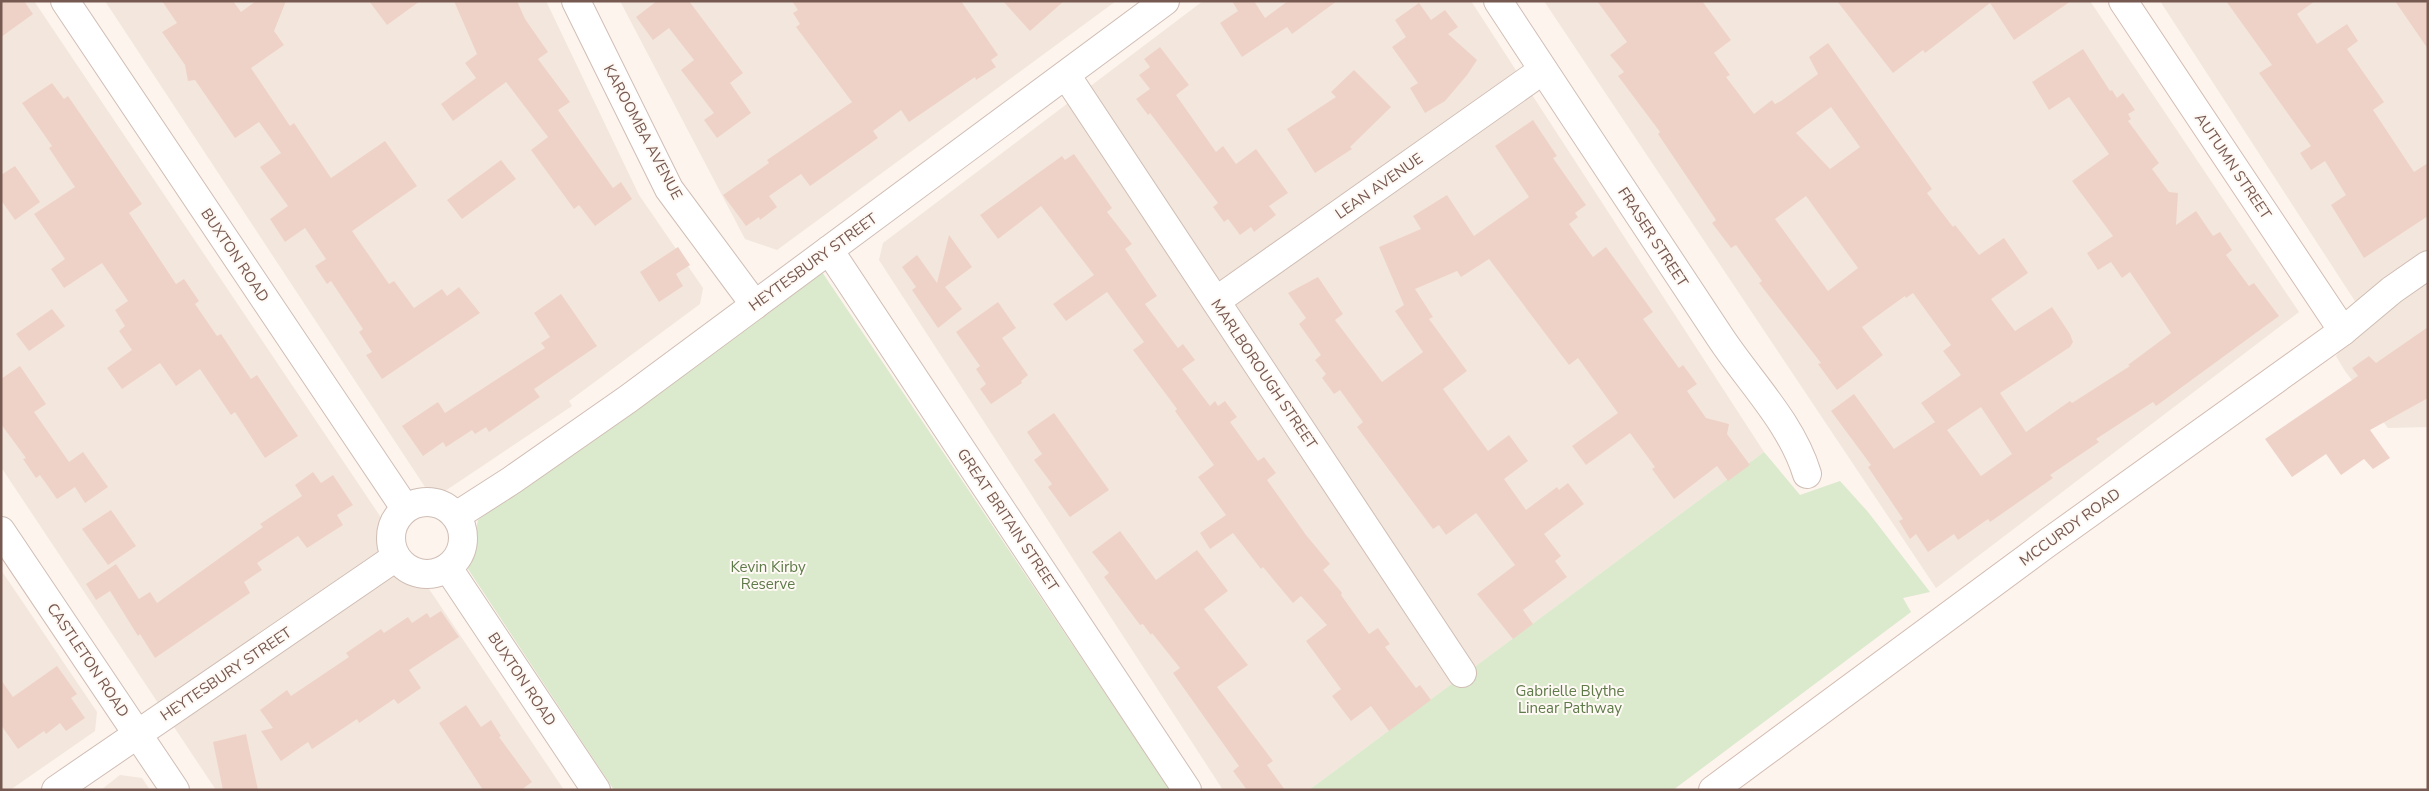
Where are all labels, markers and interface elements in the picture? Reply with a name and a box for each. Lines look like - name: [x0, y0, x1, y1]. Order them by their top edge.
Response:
- street label: KAROOMBA AVENUE: [599, 61, 687, 203]
- street label: AUTUMN STREET: [2190, 109, 2276, 223]
- street label: LEAN AVENUE: [1331, 148, 1427, 224]
- street label: FRASER STREET: [1613, 183, 1693, 291]
- street label: BUXTON ROAD: [196, 204, 274, 306]
- street label: HEYTESBURY STREET: [745, 209, 881, 315]
- street label: MARLBOROUGH STREET: [1206, 295, 1322, 453]
- street label: GREAT BRITAIN STREET: [953, 445, 1063, 595]
- street label: MCCURDY ROAD: [2015, 484, 2125, 570]
- park label: Kevin Kirby Reserve: [730, 557, 806, 594]
- street label: CASTLETON ROAD: [42, 599, 134, 721]
- street label: HEYTESBURY STREET: [156, 623, 296, 725]
- street label: BUXTON ROAD: [483, 628, 561, 730]
- park label: Gabrielle Blythe Linear Pathway: [1515, 681, 1625, 718]

